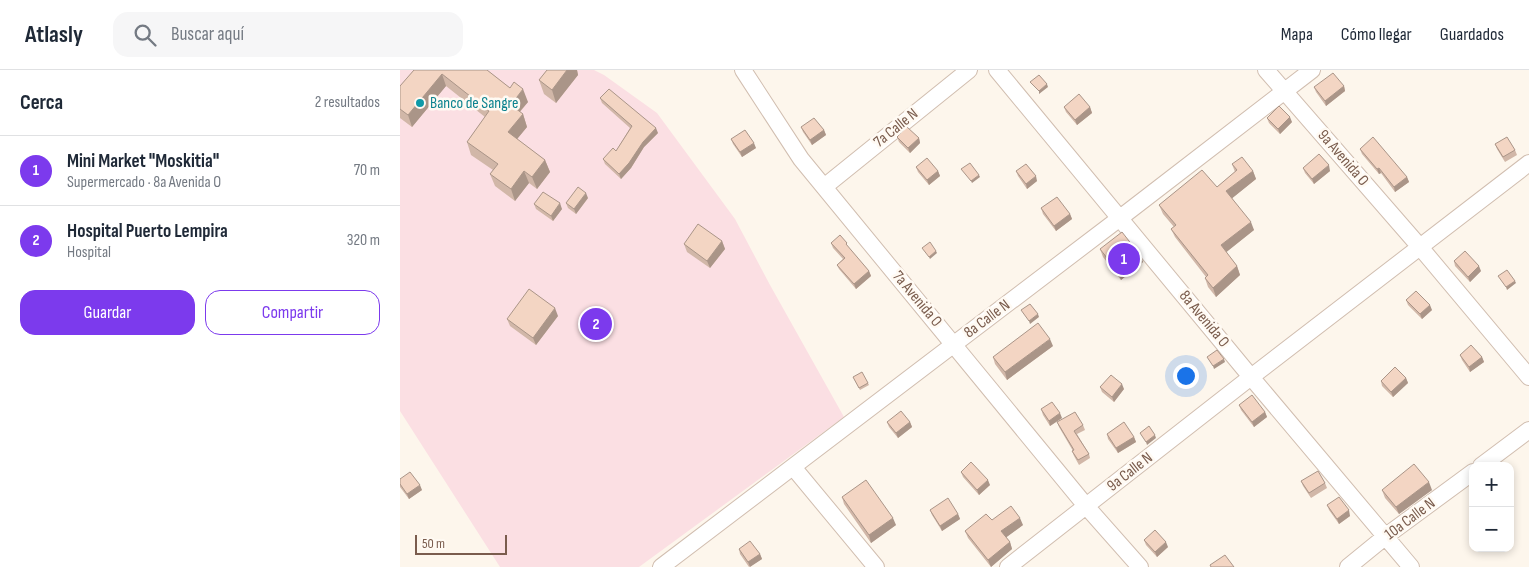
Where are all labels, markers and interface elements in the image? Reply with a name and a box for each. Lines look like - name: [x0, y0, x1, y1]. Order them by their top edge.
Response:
- search box: [113, 12, 463, 57]
- text: Atlasly: [25, 20, 83, 49]
- icon: search: [131, 21, 159, 49]
- text: Buscar aquí: [171, 23, 244, 46]
- text: Mapa: [1281, 24, 1313, 45]
- text: Cómo llegar: [1341, 24, 1412, 45]
- text: Guardados: [1440, 24, 1504, 45]
- text: Cerca: [20, 90, 63, 115]
- text: 2 resultados: [315, 93, 380, 112]
- place label: Banco de Sangre: [430, 94, 518, 113]
- marker: Banco de Sangre: [414, 97, 426, 109]
- street label: 7a Calle N: [870, 104, 922, 152]
- street label: 9a Avenida O: [1314, 126, 1373, 190]
- text: Mini Market "Moskitia": [67, 150, 219, 173]
- text: 1: [33, 161, 39, 180]
- text: 70 m: [354, 161, 380, 180]
- text: Supermercado · 8a Avenida O: [67, 173, 221, 192]
- text: Hospital Puerto Lempira: [67, 220, 228, 243]
- text: 2: [32, 231, 40, 250]
- text: 320 m: [347, 231, 380, 250]
- pin: 1: [1108, 240, 1140, 278]
- text: Hospital: [67, 243, 111, 262]
- street label: 7a Avenida O: [888, 267, 946, 331]
- street label: 8a Avenida O: [1175, 287, 1233, 351]
- button: Guardar: [20, 290, 195, 335]
- button: Compartir: [205, 290, 380, 335]
- street label: 8a Calle N: [960, 296, 1014, 342]
- pin: 2: [580, 305, 612, 343]
- your location: [1173, 363, 1199, 389]
- street label: 9a Calle N: [1103, 448, 1157, 496]
- map controls: [1469, 462, 1514, 552]
- button: +: [1469, 462, 1514, 507]
- street label: 10a Calle N: [1381, 494, 1439, 544]
- button: −: [1469, 507, 1514, 552]
- scale bar: [415, 532, 508, 555]
- text: 50 m: [422, 535, 445, 552]

